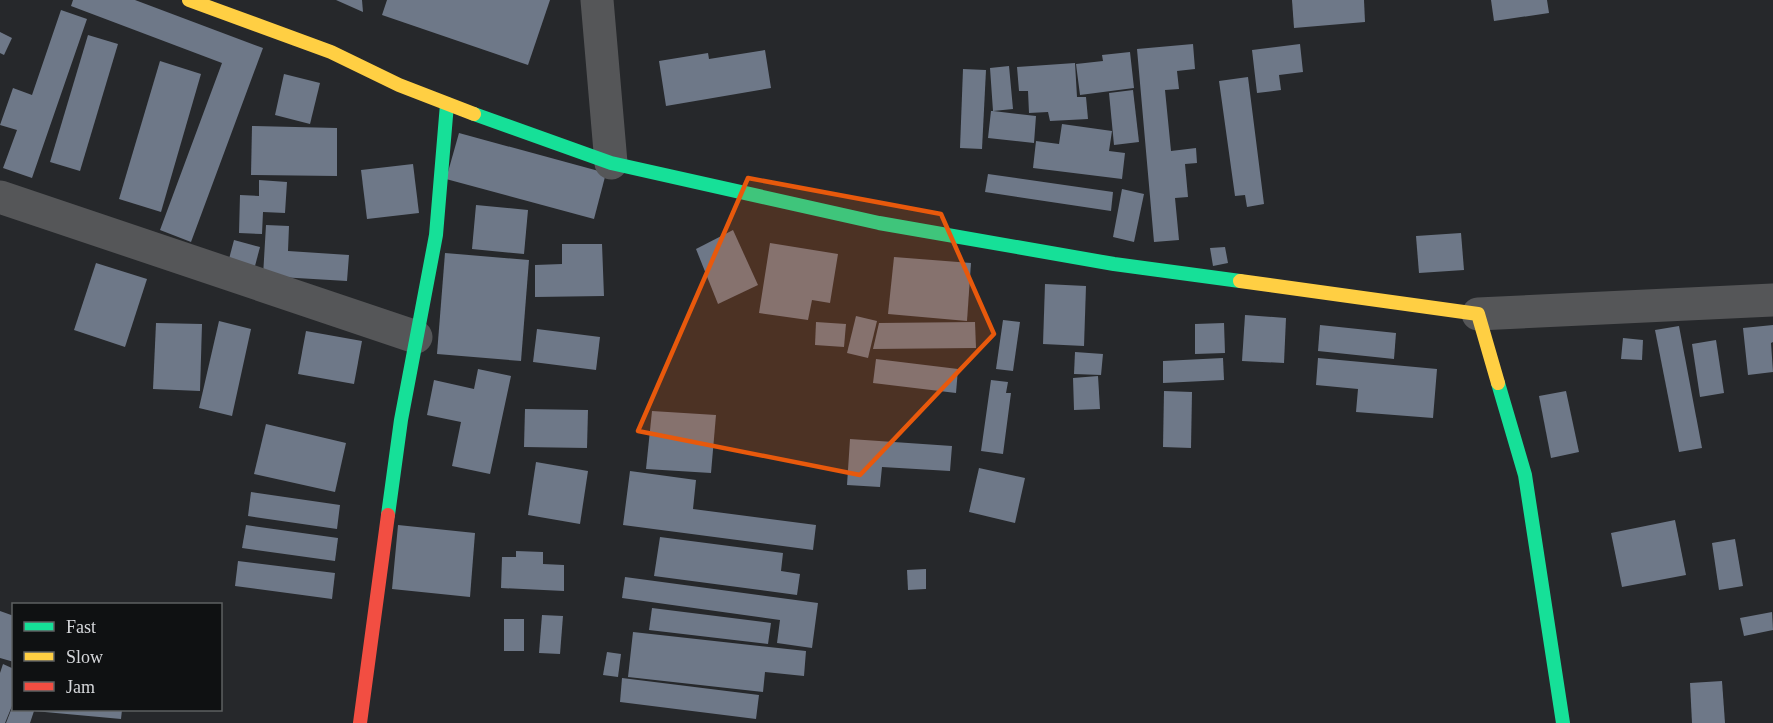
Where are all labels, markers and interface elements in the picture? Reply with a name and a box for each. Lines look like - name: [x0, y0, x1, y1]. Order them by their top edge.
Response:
- legend: [12, 603, 222, 711]
- text: Fast: [66, 617, 96, 637]
- text: Slow: [66, 647, 103, 667]
- text: Jam: [66, 677, 95, 697]

